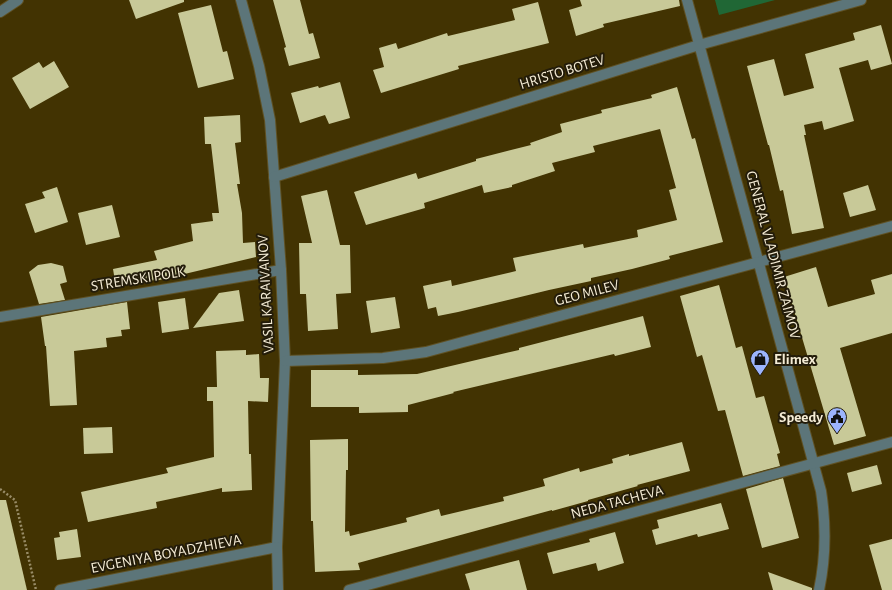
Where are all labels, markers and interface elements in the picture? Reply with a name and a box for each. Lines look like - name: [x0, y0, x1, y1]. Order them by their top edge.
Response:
- street label: HRISTO BOTEV: [518, 52, 607, 92]
- street label: GENERAL VLADIMIR ZAIMOV: [743, 169, 803, 341]
- street label: VASIL KARAIVANOV: [255, 234, 277, 354]
- street label: STREMSKI POLK: [90, 264, 187, 294]
- street label: GEO MILEV: [553, 277, 621, 309]
- shop icon: Elimex: [749, 348, 771, 376]
- place label: Elimex: [774, 352, 816, 367]
- public building icon: Speedy: [826, 406, 848, 434]
- place label: Speedy: [779, 410, 823, 425]
- street label: NEDA TACHEVA: [569, 482, 665, 522]
- street label: EVGENIYA BOYADZHIEVA: [89, 532, 243, 576]

